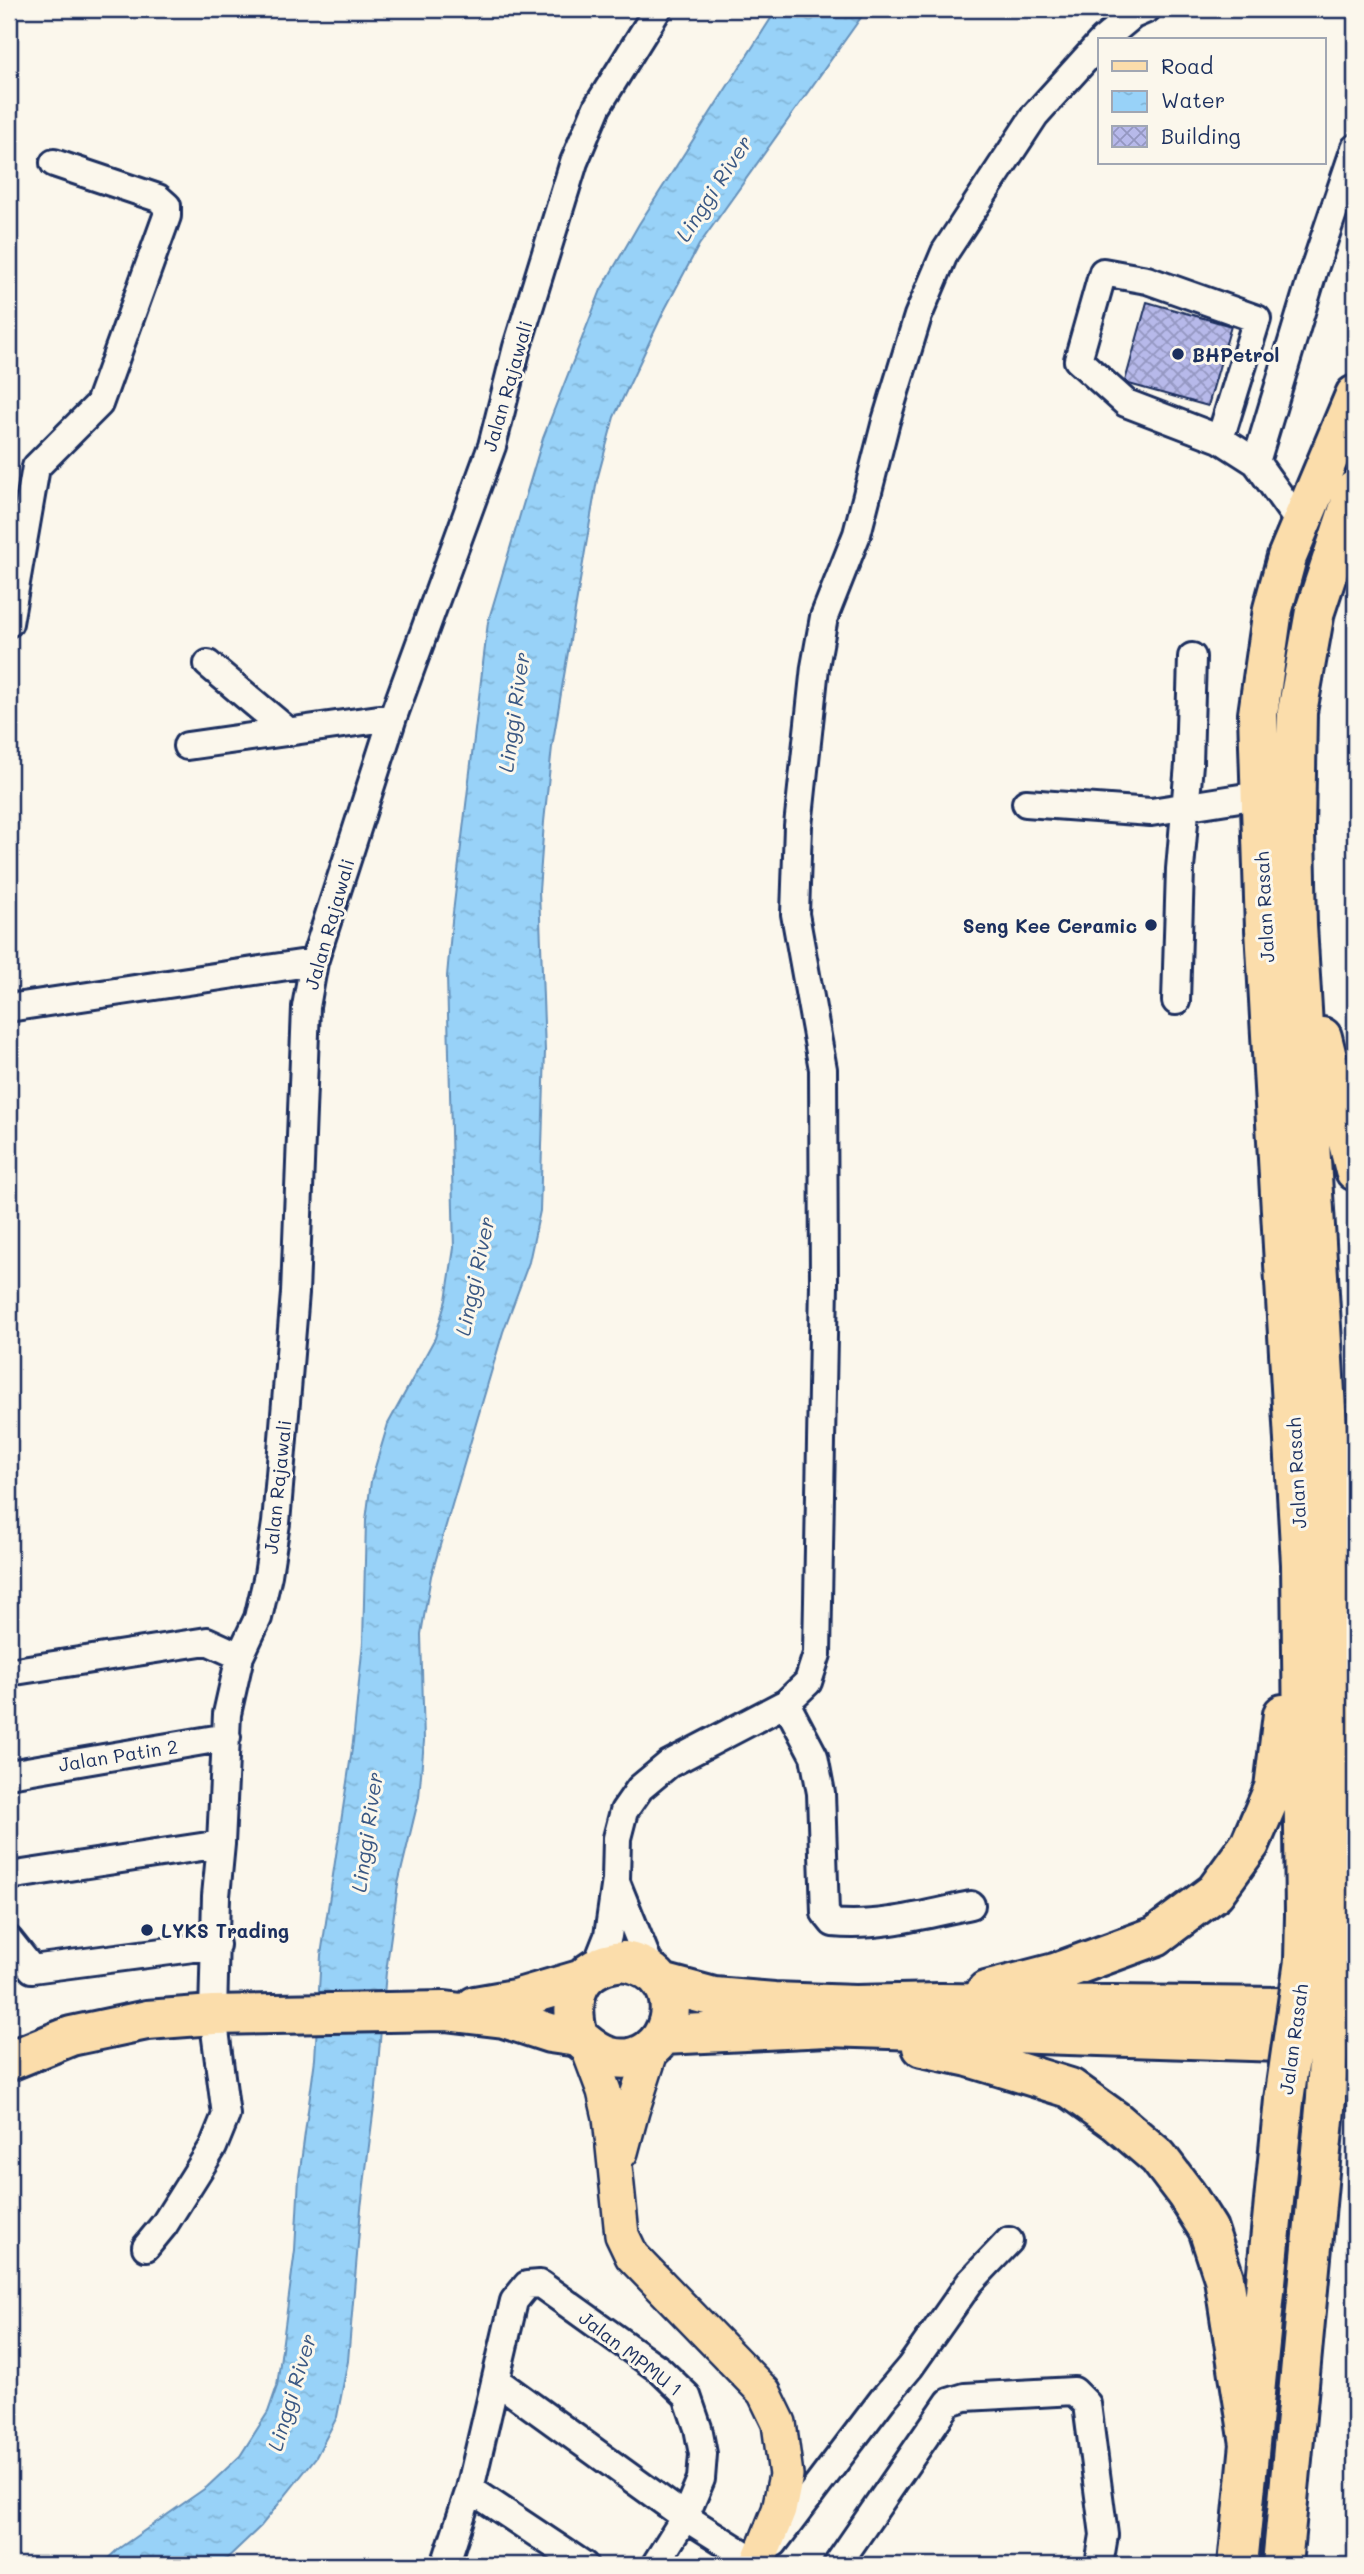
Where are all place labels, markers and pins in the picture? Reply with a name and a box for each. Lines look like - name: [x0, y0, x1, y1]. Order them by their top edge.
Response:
- place label: BHPetrol: [1192, 342, 1279, 367]
- marker: BHPetrol: [1170, 346, 1186, 362]
- place label: Seng Kee Ceramic: [963, 913, 1137, 938]
- marker: Seng Kee Ceramic: [1143, 917, 1159, 933]
- place label: LYKS Trading: [161, 1918, 289, 1943]
- marker: LYKS Trading: [139, 1922, 155, 1938]

